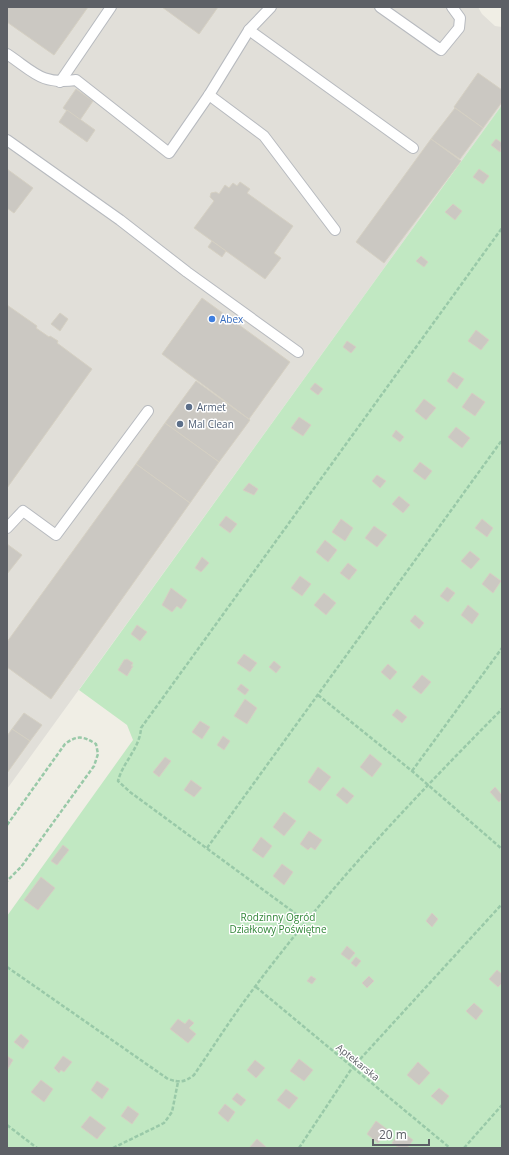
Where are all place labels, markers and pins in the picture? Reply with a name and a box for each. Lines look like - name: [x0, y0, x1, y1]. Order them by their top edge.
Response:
- place label: Abex: [220, 312, 244, 326]
- marker: Abex: [207, 314, 217, 324]
- place label: Armet: [197, 400, 226, 414]
- marker: Armet: [184, 402, 194, 412]
- place label: Mal Clean: [188, 417, 234, 431]
- marker: Mal Clean: [175, 419, 185, 429]

